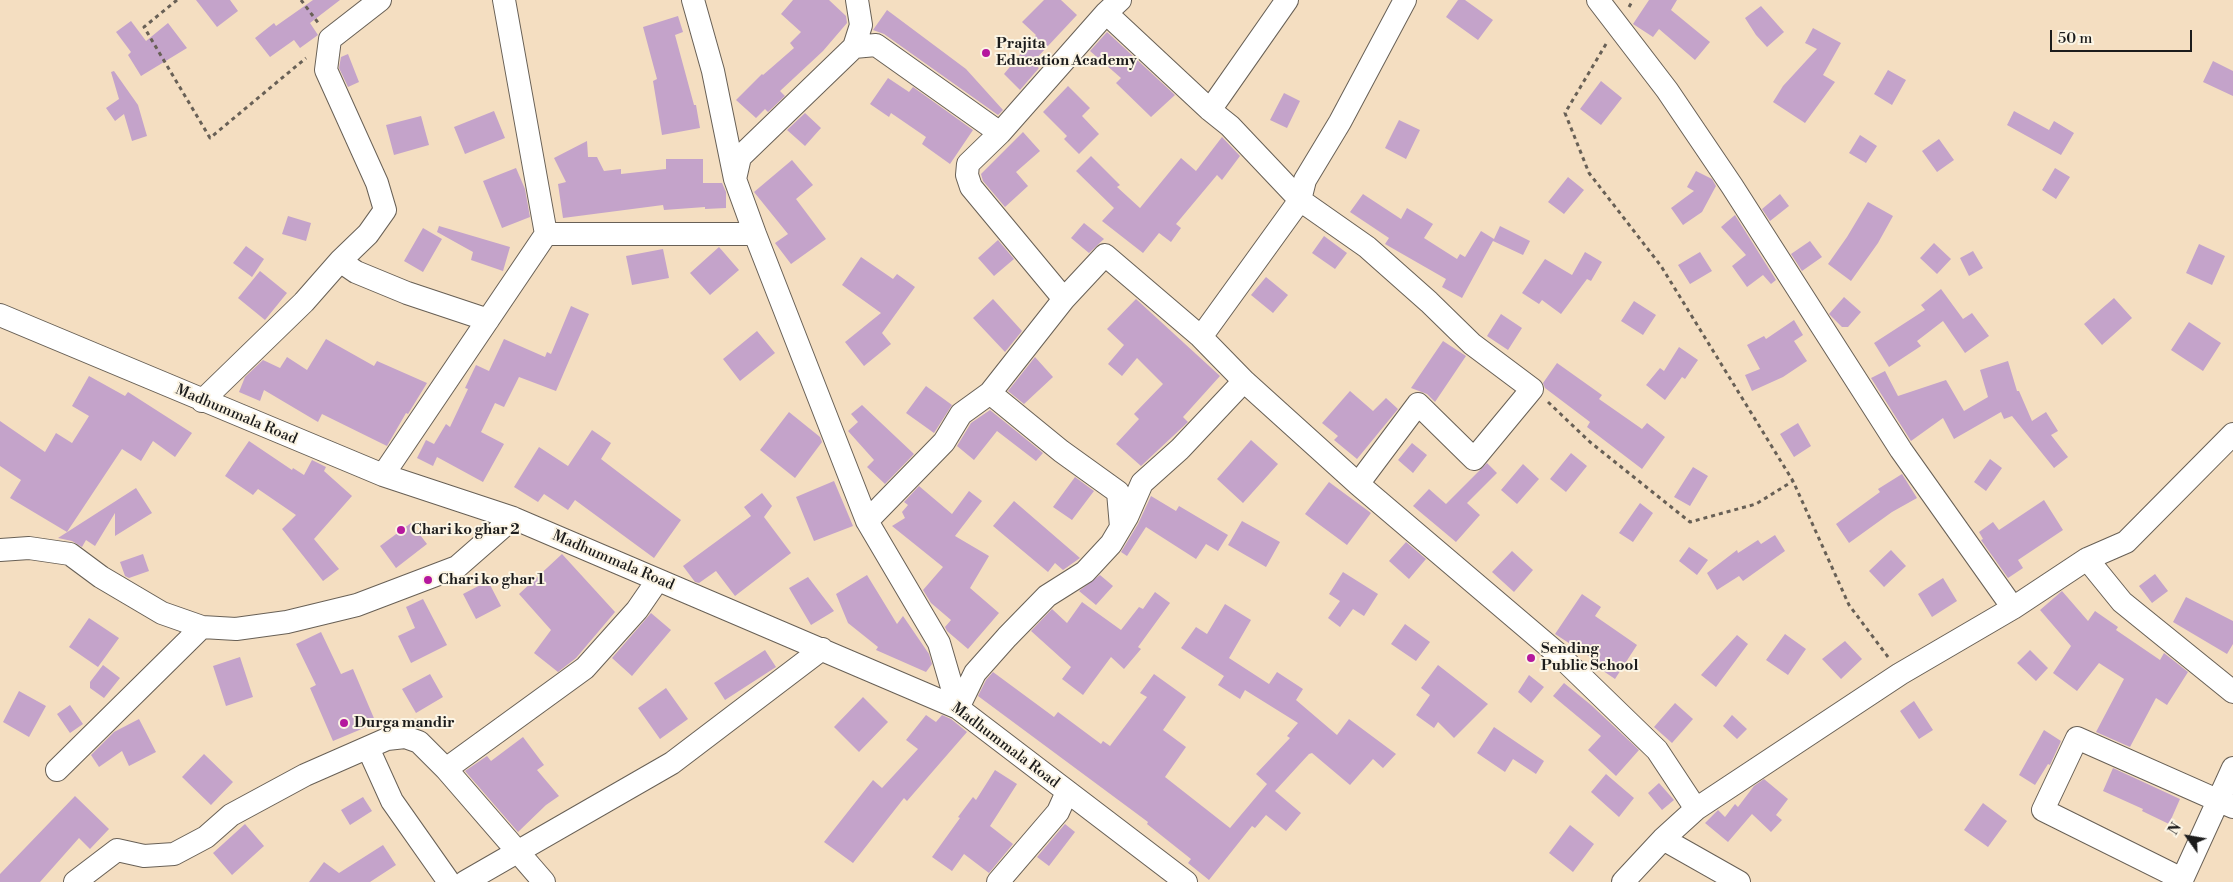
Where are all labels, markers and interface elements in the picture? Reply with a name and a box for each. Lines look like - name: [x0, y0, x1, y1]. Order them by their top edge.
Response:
- scale bar: [2053, 20, 2196, 52]
- text: 50 m: [2058, 29, 2092, 48]
- place label: Prajita Education Academy: [996, 35, 1137, 70]
- marker: Prajita Education Academy: [980, 47, 992, 59]
- street label: Madhummala Road: [172, 381, 300, 449]
- place label: Chari ko ghar 2: [411, 521, 520, 539]
- marker: Chari ko ghar 2: [395, 524, 407, 536]
- street label: Madhummala Road: [549, 527, 677, 595]
- place label: Chari ko ghar 1: [438, 571, 544, 589]
- marker: Chari ko ghar 1: [422, 574, 434, 586]
- place label: Sending Public School: [1541, 640, 1638, 675]
- marker: Sending Public School: [1525, 652, 1537, 664]
- street label: Madhummala Road: [947, 700, 1063, 792]
- place label: Durga mandir: [354, 714, 455, 732]
- marker: Durga mandir: [338, 717, 350, 729]
- north arrow: [2163, 812, 2213, 862]
- text: N: [2165, 820, 2186, 839]

